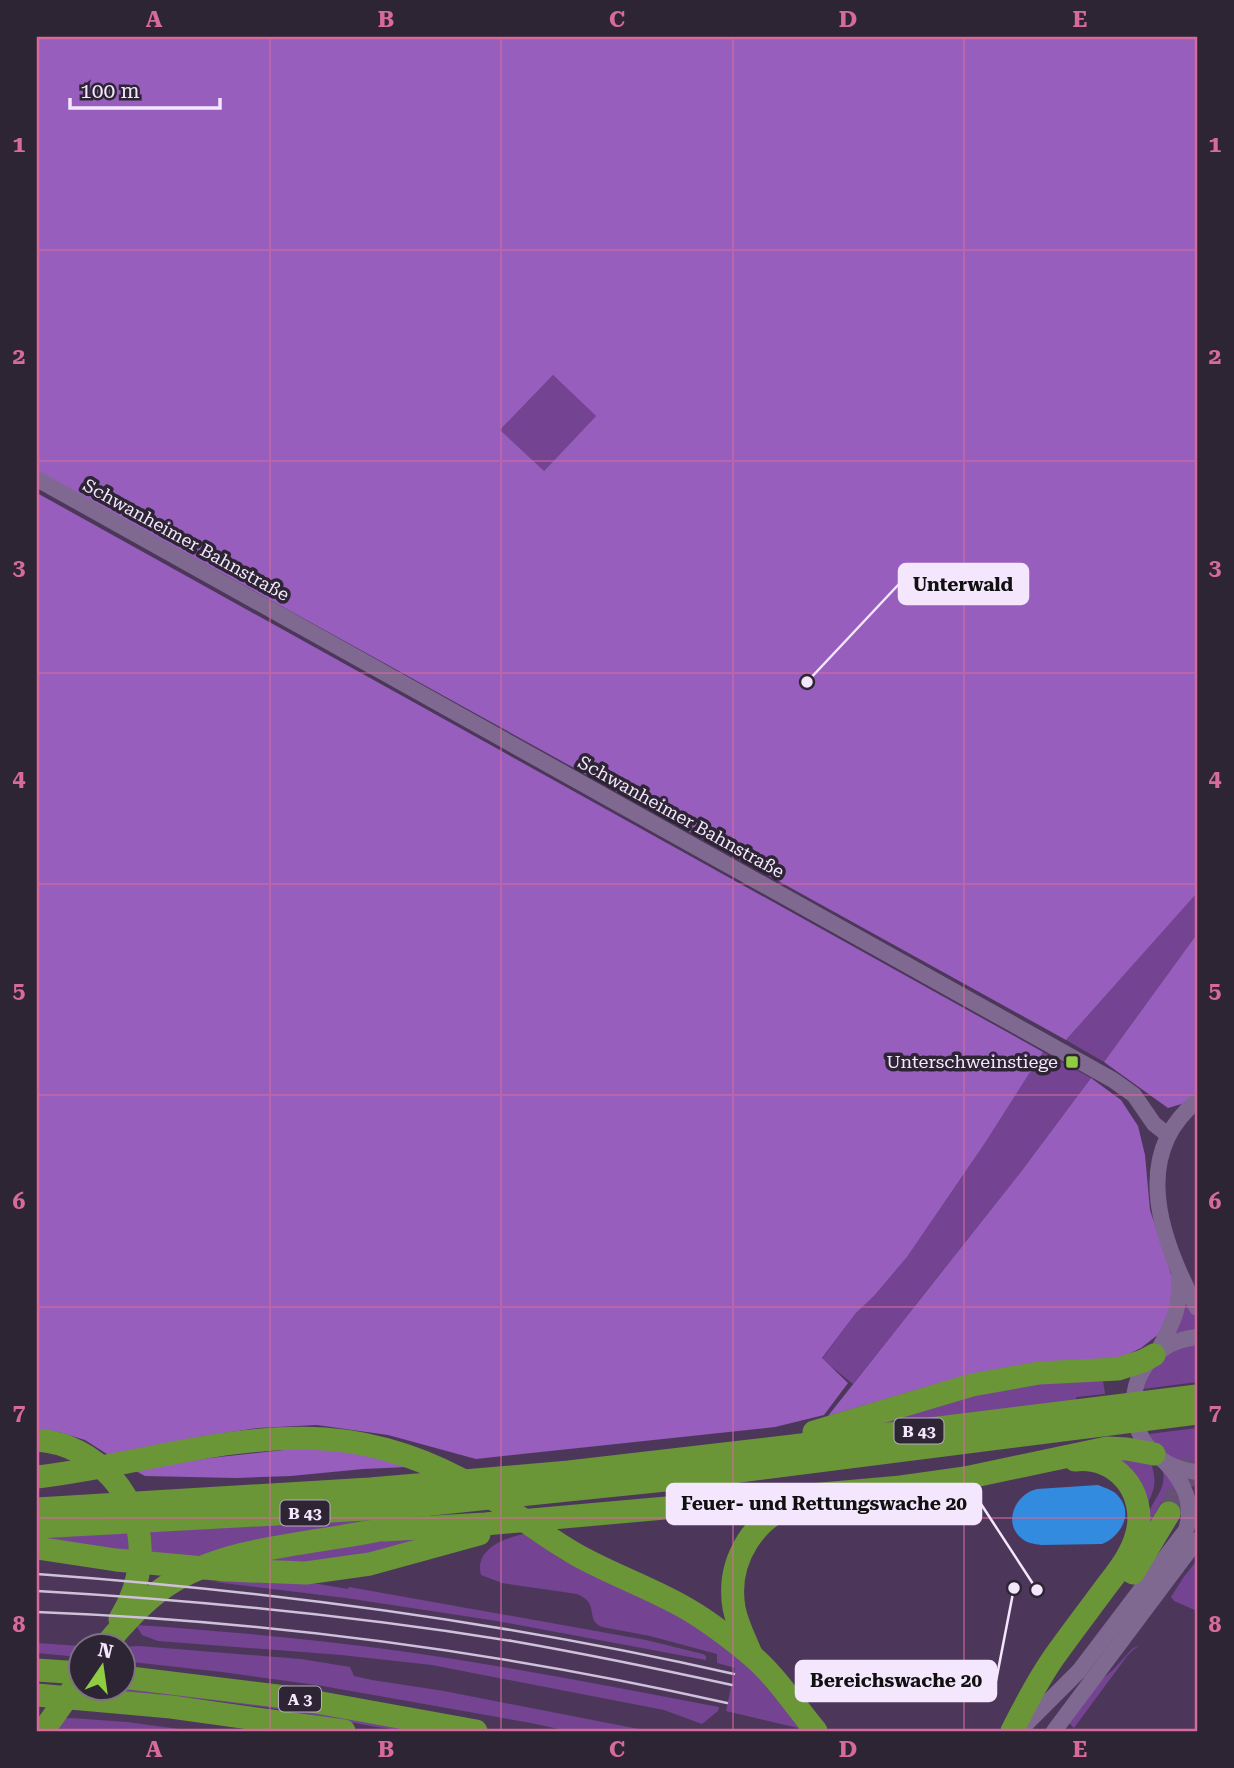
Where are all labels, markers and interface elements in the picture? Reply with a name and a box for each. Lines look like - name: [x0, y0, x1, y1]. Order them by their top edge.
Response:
- text: A: [146, 6, 163, 33]
- text: B: [378, 6, 394, 33]
- text: C: [609, 6, 625, 33]
- text: D: [839, 6, 857, 33]
- text: E: [1073, 6, 1087, 33]
- scale bar: [70, 66, 220, 110]
- text: 100 m: [80, 79, 140, 103]
- text: 1: [13, 131, 26, 158]
- text: 1: [1209, 131, 1222, 158]
- text: 2: [13, 343, 25, 370]
- text: 2: [1209, 343, 1221, 370]
- street label: Schwanheimer Bahnstraße: [79, 474, 293, 605]
- text: 3: [13, 554, 26, 581]
- text: 3: [1209, 554, 1222, 581]
- callout: Unterwald: [899, 564, 1028, 604]
- text: Unterwald: [913, 573, 1014, 596]
- street label: Schwanheimer Bahnstraße: [574, 751, 788, 882]
- text: 4: [13, 765, 26, 792]
- text: 4: [1209, 765, 1222, 792]
- text: 5: [13, 977, 26, 1004]
- text: 5: [1209, 977, 1222, 1004]
- place label: Unterschweinstiege: [886, 1051, 1058, 1072]
- marker: Unterschweinstiege: [1064, 1054, 1080, 1070]
- text: 6: [13, 1188, 26, 1215]
- text: 6: [1209, 1188, 1222, 1215]
- text: 7: [13, 1399, 26, 1426]
- text: 7: [1209, 1399, 1222, 1426]
- road number: B 43: [894, 1418, 944, 1443]
- callout: Feuer- und Rettungswache 20: [667, 1484, 981, 1524]
- text: Feuer- und Rettungswache 20: [681, 1492, 967, 1515]
- road number: B 43: [280, 1500, 330, 1526]
- text: 8: [13, 1611, 26, 1638]
- text: 8: [1209, 1611, 1222, 1638]
- north arrow: [66, 1632, 136, 1702]
- text: N: [96, 1638, 116, 1664]
- callout: Bereichswache 20: [796, 1661, 996, 1701]
- text: Bereichswache 20: [810, 1669, 982, 1692]
- road number: A 3: [279, 1686, 321, 1712]
- text: A: [146, 1736, 163, 1763]
- text: B: [378, 1736, 394, 1763]
- text: C: [609, 1736, 625, 1763]
- text: D: [839, 1736, 857, 1763]
- text: E: [1073, 1736, 1087, 1763]

